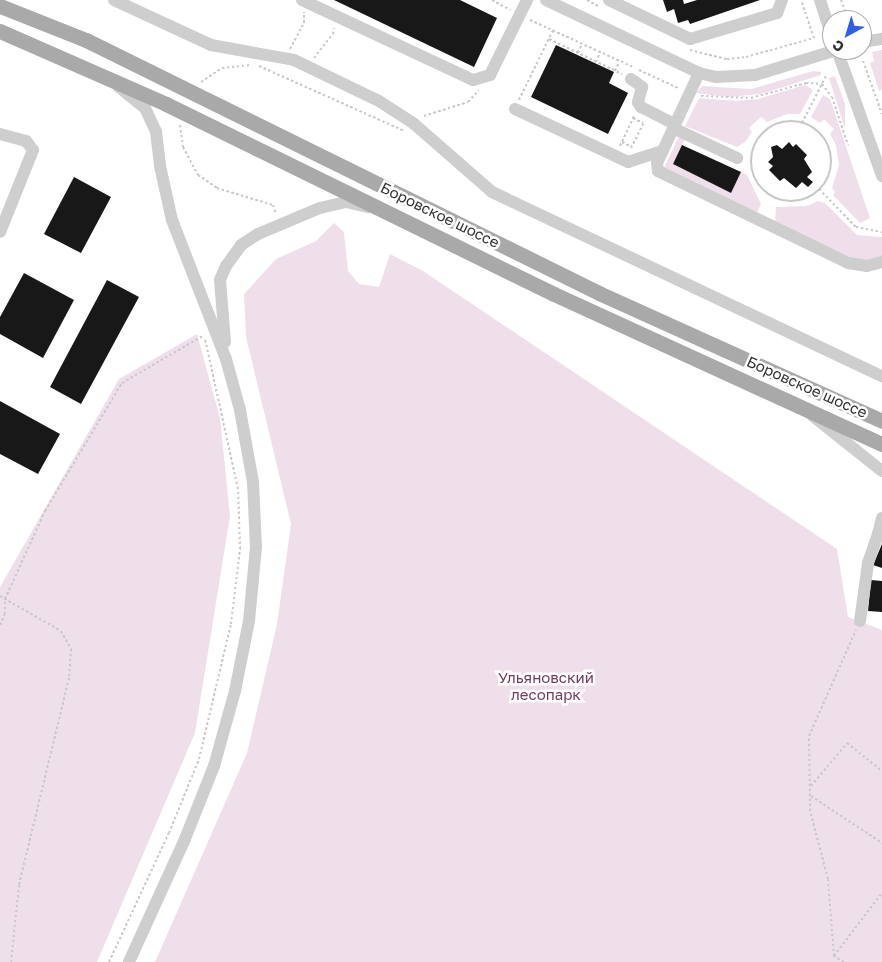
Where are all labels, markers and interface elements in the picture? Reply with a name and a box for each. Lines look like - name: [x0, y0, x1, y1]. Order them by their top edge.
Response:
- north arrow: [822, 10, 872, 60]
- text: С: [829, 37, 847, 56]
- street label: Боровское шоссе: [378, 178, 502, 252]
- street label: Боровское шоссе: [744, 352, 870, 422]
- park label: Ульяновский лесопарк: [498, 668, 594, 703]

